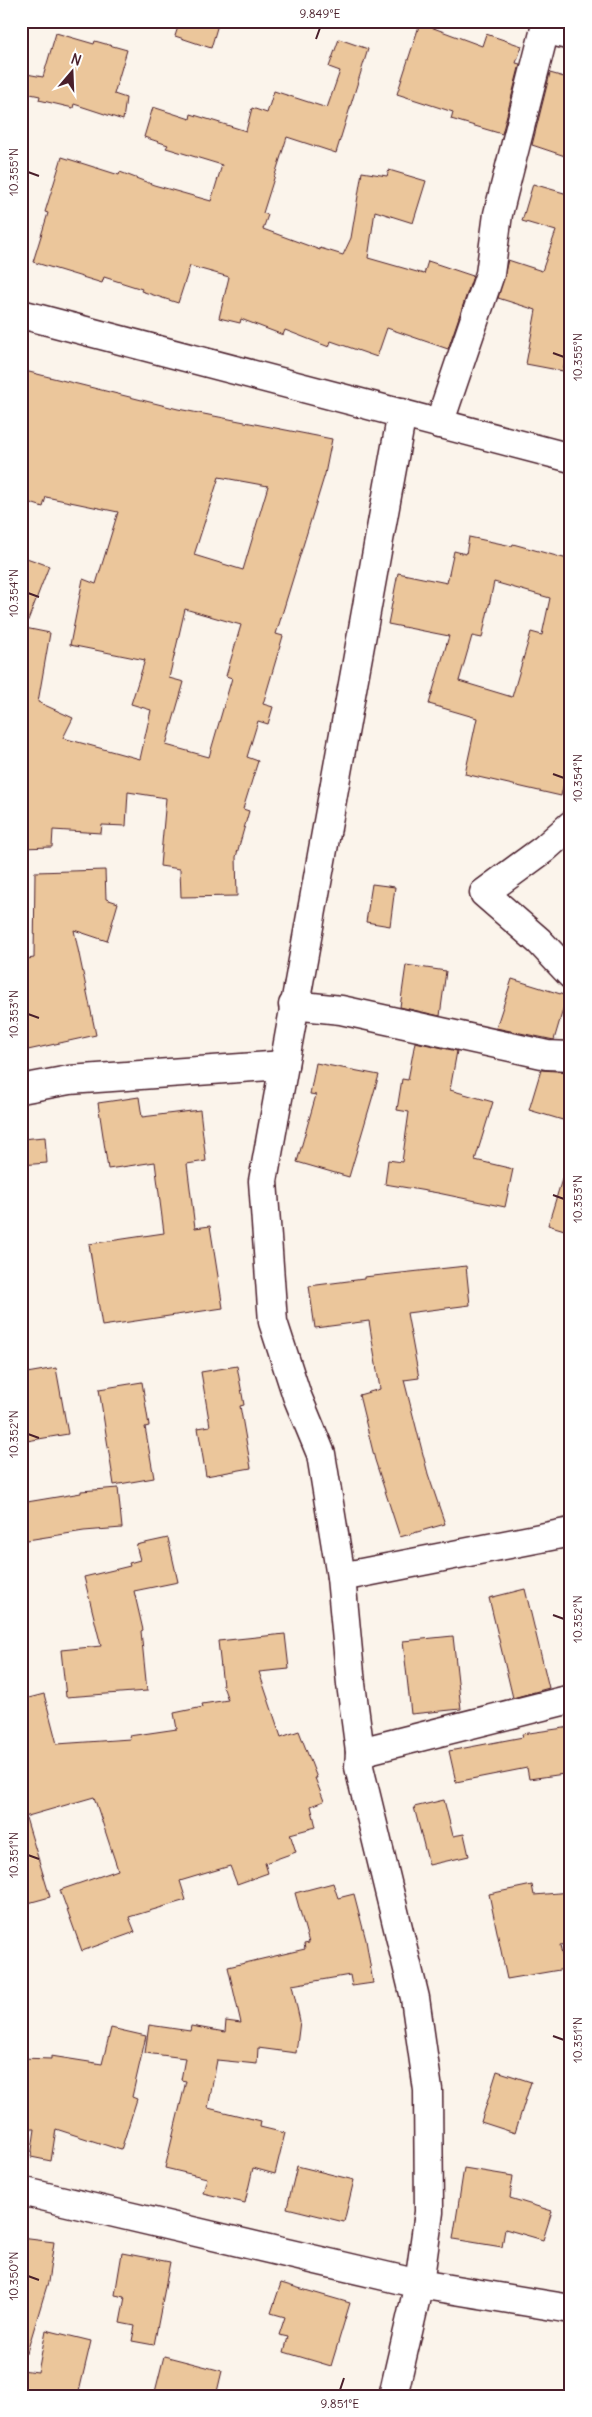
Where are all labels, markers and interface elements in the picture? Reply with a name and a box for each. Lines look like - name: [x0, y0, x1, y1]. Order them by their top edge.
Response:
- text: 9.849°E: [300, 6, 340, 21]
- north arrow: [48, 48, 98, 98]
- text: N: [69, 50, 84, 70]
- text: 10.355°N: [6, 148, 21, 196]
- text: 10.355°N: [570, 333, 585, 381]
- text: 10.354°N: [6, 569, 21, 617]
- text: 10.354°N: [570, 754, 585, 802]
- text: 10.353°N: [6, 990, 21, 1038]
- text: 10.353°N: [570, 1175, 585, 1223]
- text: 10.352°N: [6, 1410, 21, 1458]
- text: 10.352°N: [570, 1595, 585, 1643]
- text: 10.351°N: [6, 1832, 21, 1878]
- text: 10.351°N: [570, 2017, 585, 2063]
- text: 10.350°N: [6, 2251, 21, 2301]
- text: 9.851°E: [321, 2396, 359, 2411]

